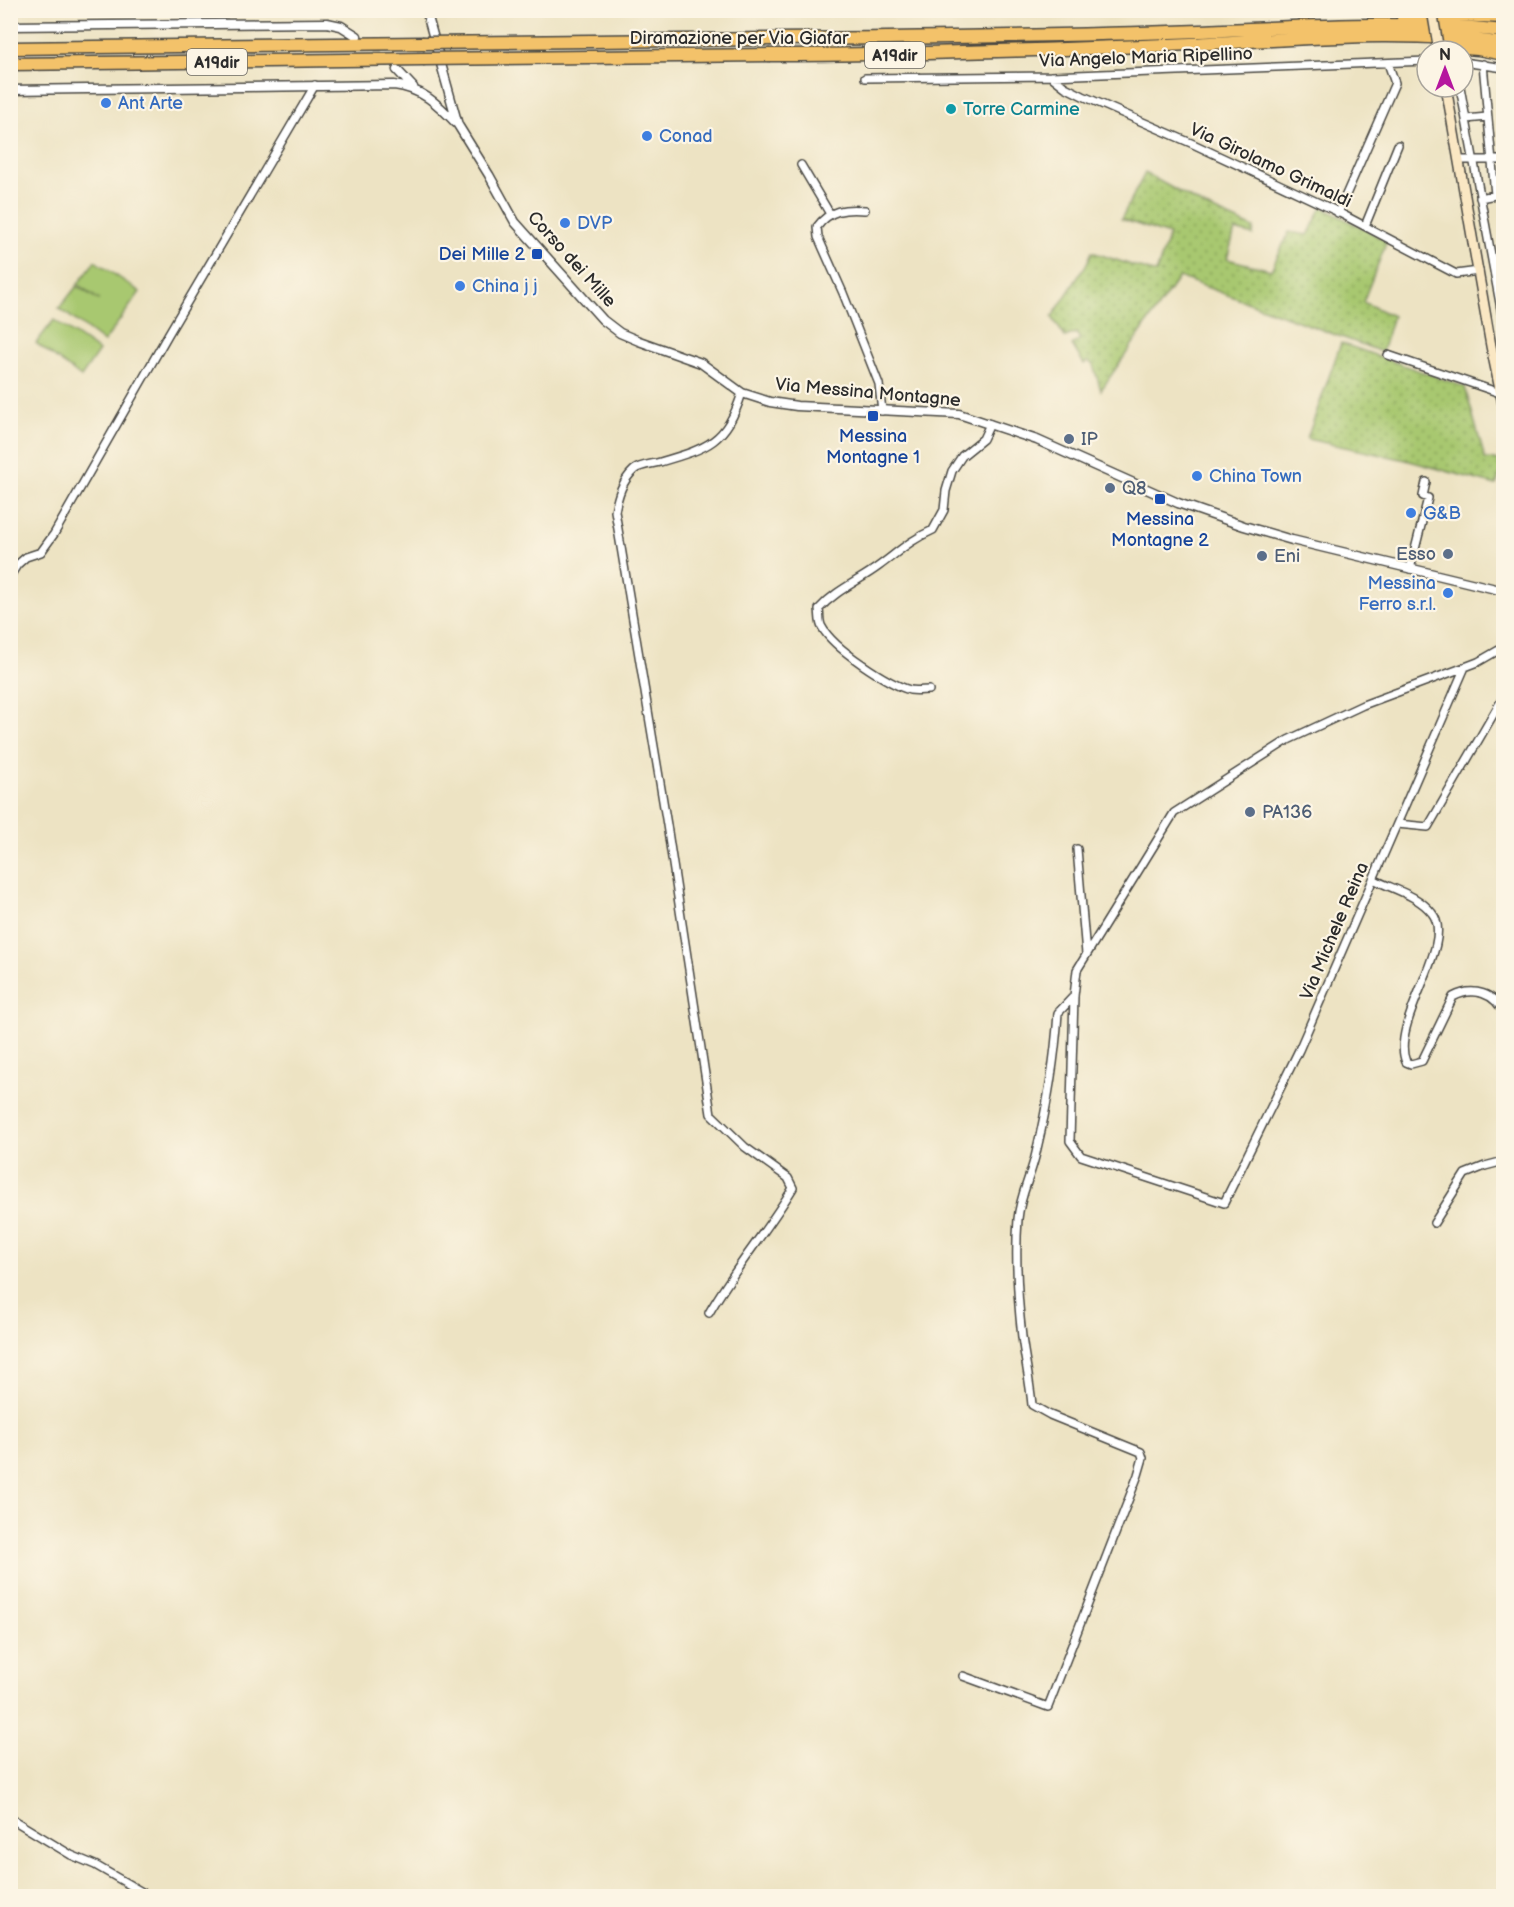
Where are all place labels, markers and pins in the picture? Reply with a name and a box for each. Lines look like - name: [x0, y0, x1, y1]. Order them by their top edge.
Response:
- place label: Ant Arte: [118, 93, 183, 114]
- marker: Ant Arte: [99, 96, 113, 110]
- place label: Torre Carmine: [963, 99, 1080, 120]
- marker: Torre Carmine: [944, 102, 958, 116]
- place label: Conad: [659, 126, 713, 147]
- marker: Conad: [640, 129, 654, 143]
- place label: DVP: [577, 213, 613, 234]
- marker: DVP: [558, 216, 572, 230]
- place label: Dei Mille 2: [439, 244, 525, 265]
- marker: Dei Mille 2: [530, 247, 544, 261]
- place label: China j j: [472, 276, 538, 297]
- marker: China j j: [453, 279, 467, 293]
- marker: Messina Montagne 1: [866, 409, 880, 423]
- place label: Messina Montagne 1: [826, 426, 920, 468]
- place label: IP: [1081, 429, 1099, 450]
- marker: IP: [1062, 432, 1076, 446]
- place label: China Town: [1209, 466, 1302, 487]
- marker: China Town: [1190, 469, 1204, 483]
- place label: Q8: [1122, 478, 1147, 499]
- marker: Q8: [1103, 481, 1117, 495]
- marker: Messina Montagne 2: [1153, 492, 1167, 506]
- place label: G&B: [1423, 503, 1461, 524]
- marker: G&B: [1404, 506, 1418, 520]
- place label: Messina Montagne 2: [1111, 509, 1209, 551]
- place label: Esso: [1396, 544, 1436, 565]
- place label: Eni: [1274, 546, 1300, 567]
- marker: Esso: [1441, 547, 1455, 561]
- marker: Eni: [1255, 549, 1269, 563]
- place label: Messina Ferro s.r.l.: [1358, 573, 1436, 615]
- marker: Messina Ferro s.r.l.: [1441, 586, 1455, 600]
- place label: PA136: [1262, 802, 1312, 823]
- marker: PA136: [1243, 805, 1257, 819]

